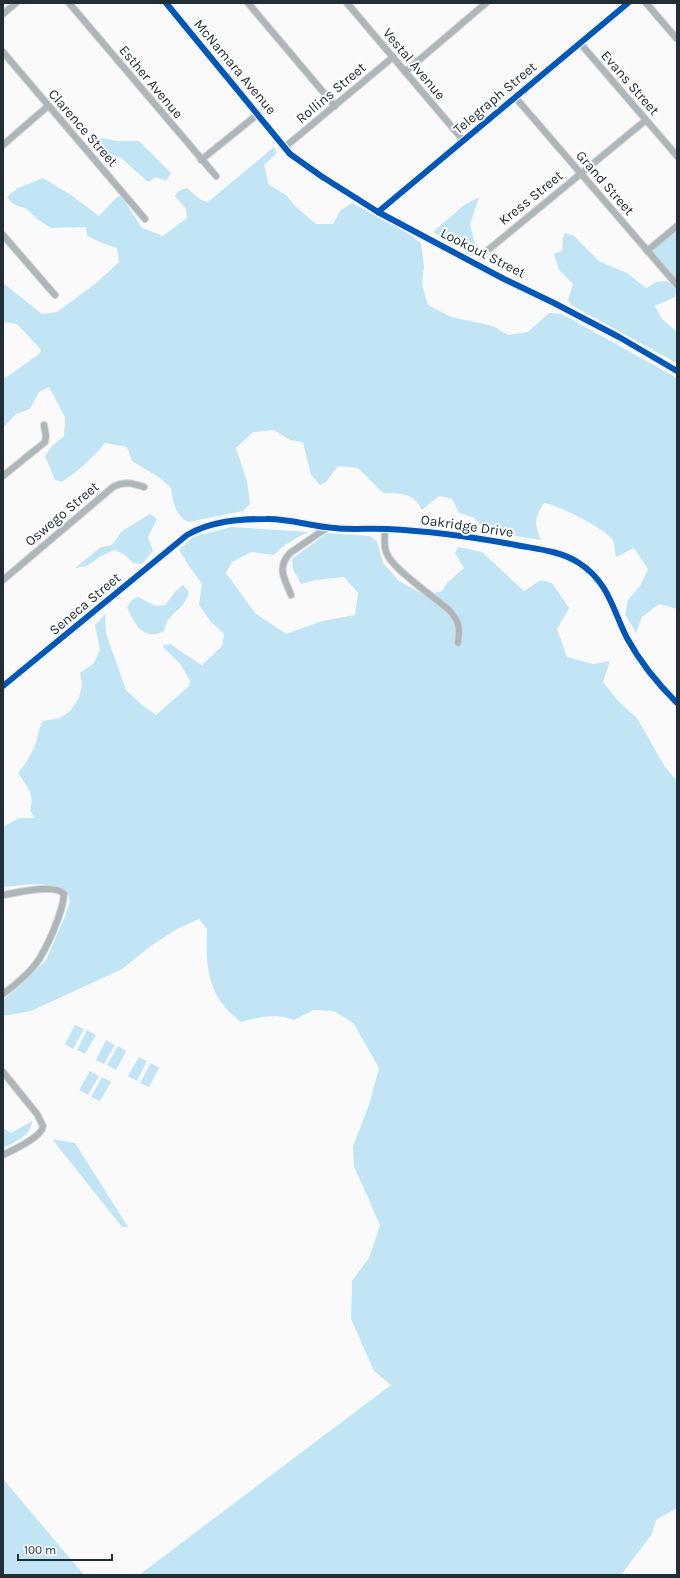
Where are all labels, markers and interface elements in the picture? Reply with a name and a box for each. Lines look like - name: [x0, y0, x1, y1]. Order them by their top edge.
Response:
- street label: McNamara Avenue: [190, 16, 280, 118]
- street label: Vestal Avenue: [379, 25, 449, 103]
- street label: Esther Avenue: [115, 42, 187, 122]
- street label: Evans Street: [597, 47, 663, 119]
- street label: Telegraph Street: [450, 58, 540, 138]
- street label: Rollins Street: [293, 59, 369, 127]
- street label: Clarence Street: [45, 86, 121, 170]
- street label: Grand Street: [572, 147, 638, 219]
- street label: Kress Street: [496, 167, 566, 229]
- street label: Lookout Street: [438, 224, 528, 282]
- street label: Oswego Street: [22, 478, 102, 550]
- street label: Oakridge Drive: [420, 511, 514, 541]
- street label: Seneca Street: [46, 569, 124, 639]
- scale bar: [18, 1536, 112, 1562]
- text: 100 m: [24, 1543, 56, 1557]

